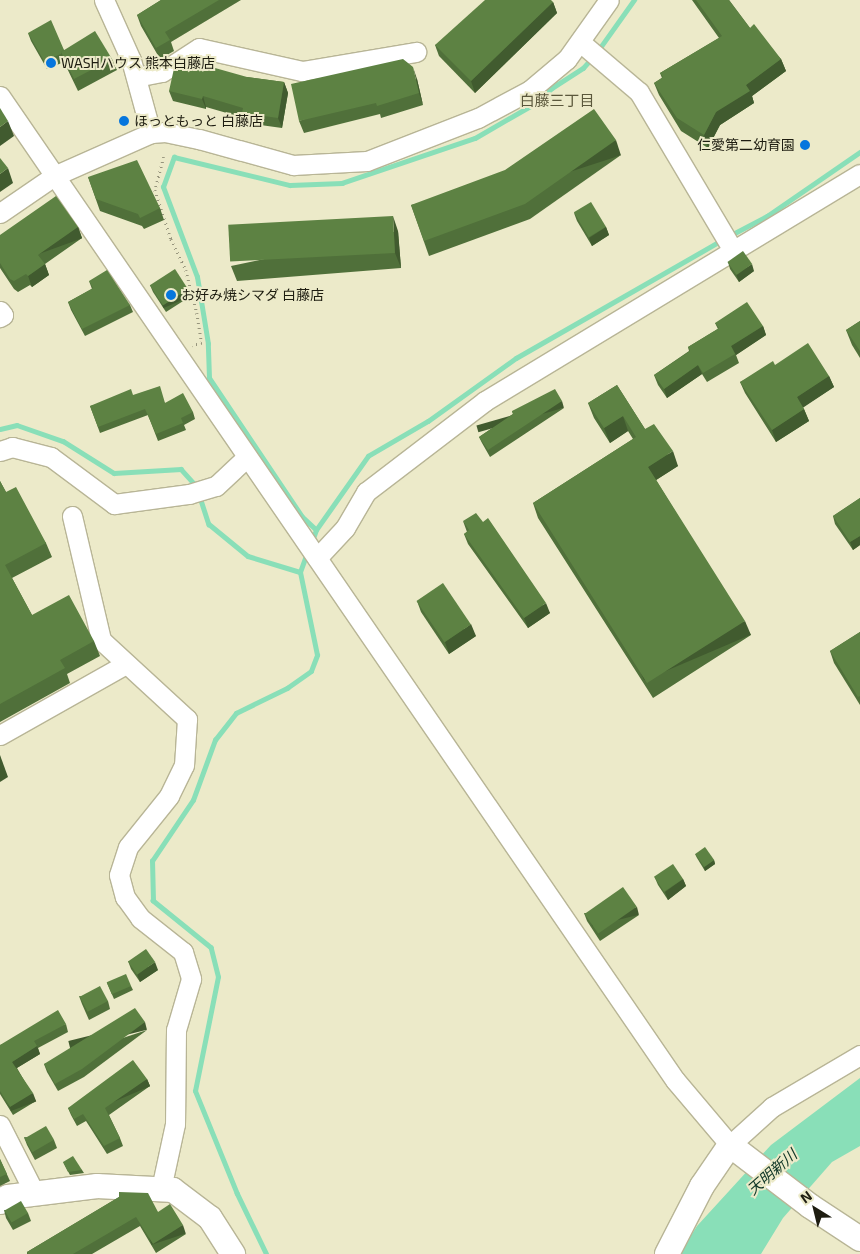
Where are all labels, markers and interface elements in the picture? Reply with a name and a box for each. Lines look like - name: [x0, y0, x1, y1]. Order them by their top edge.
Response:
- place label: WASHハウス 熊本白藤店: [61, 55, 215, 71]
- marker: WASHハウス 熊本白藤店: [45, 57, 57, 69]
- district label: 白藤三丁目: [520, 92, 594, 110]
- place label: ほっともっと 白藤店: [134, 113, 263, 129]
- marker: ほっともっと 白藤店: [118, 115, 130, 127]
- place label: 仁愛第二幼育園: [697, 137, 795, 153]
- marker: 仁愛第二幼育園: [799, 139, 811, 151]
- place label: お好み焼シマダ 白藤店: [181, 287, 324, 303]
- marker: お好み焼シマダ 白藤店: [165, 289, 177, 301]
- water label: 天明新川: [743, 1146, 801, 1198]
- north arrow: [790, 1184, 840, 1234]
- text: N: [797, 1187, 815, 1206]

